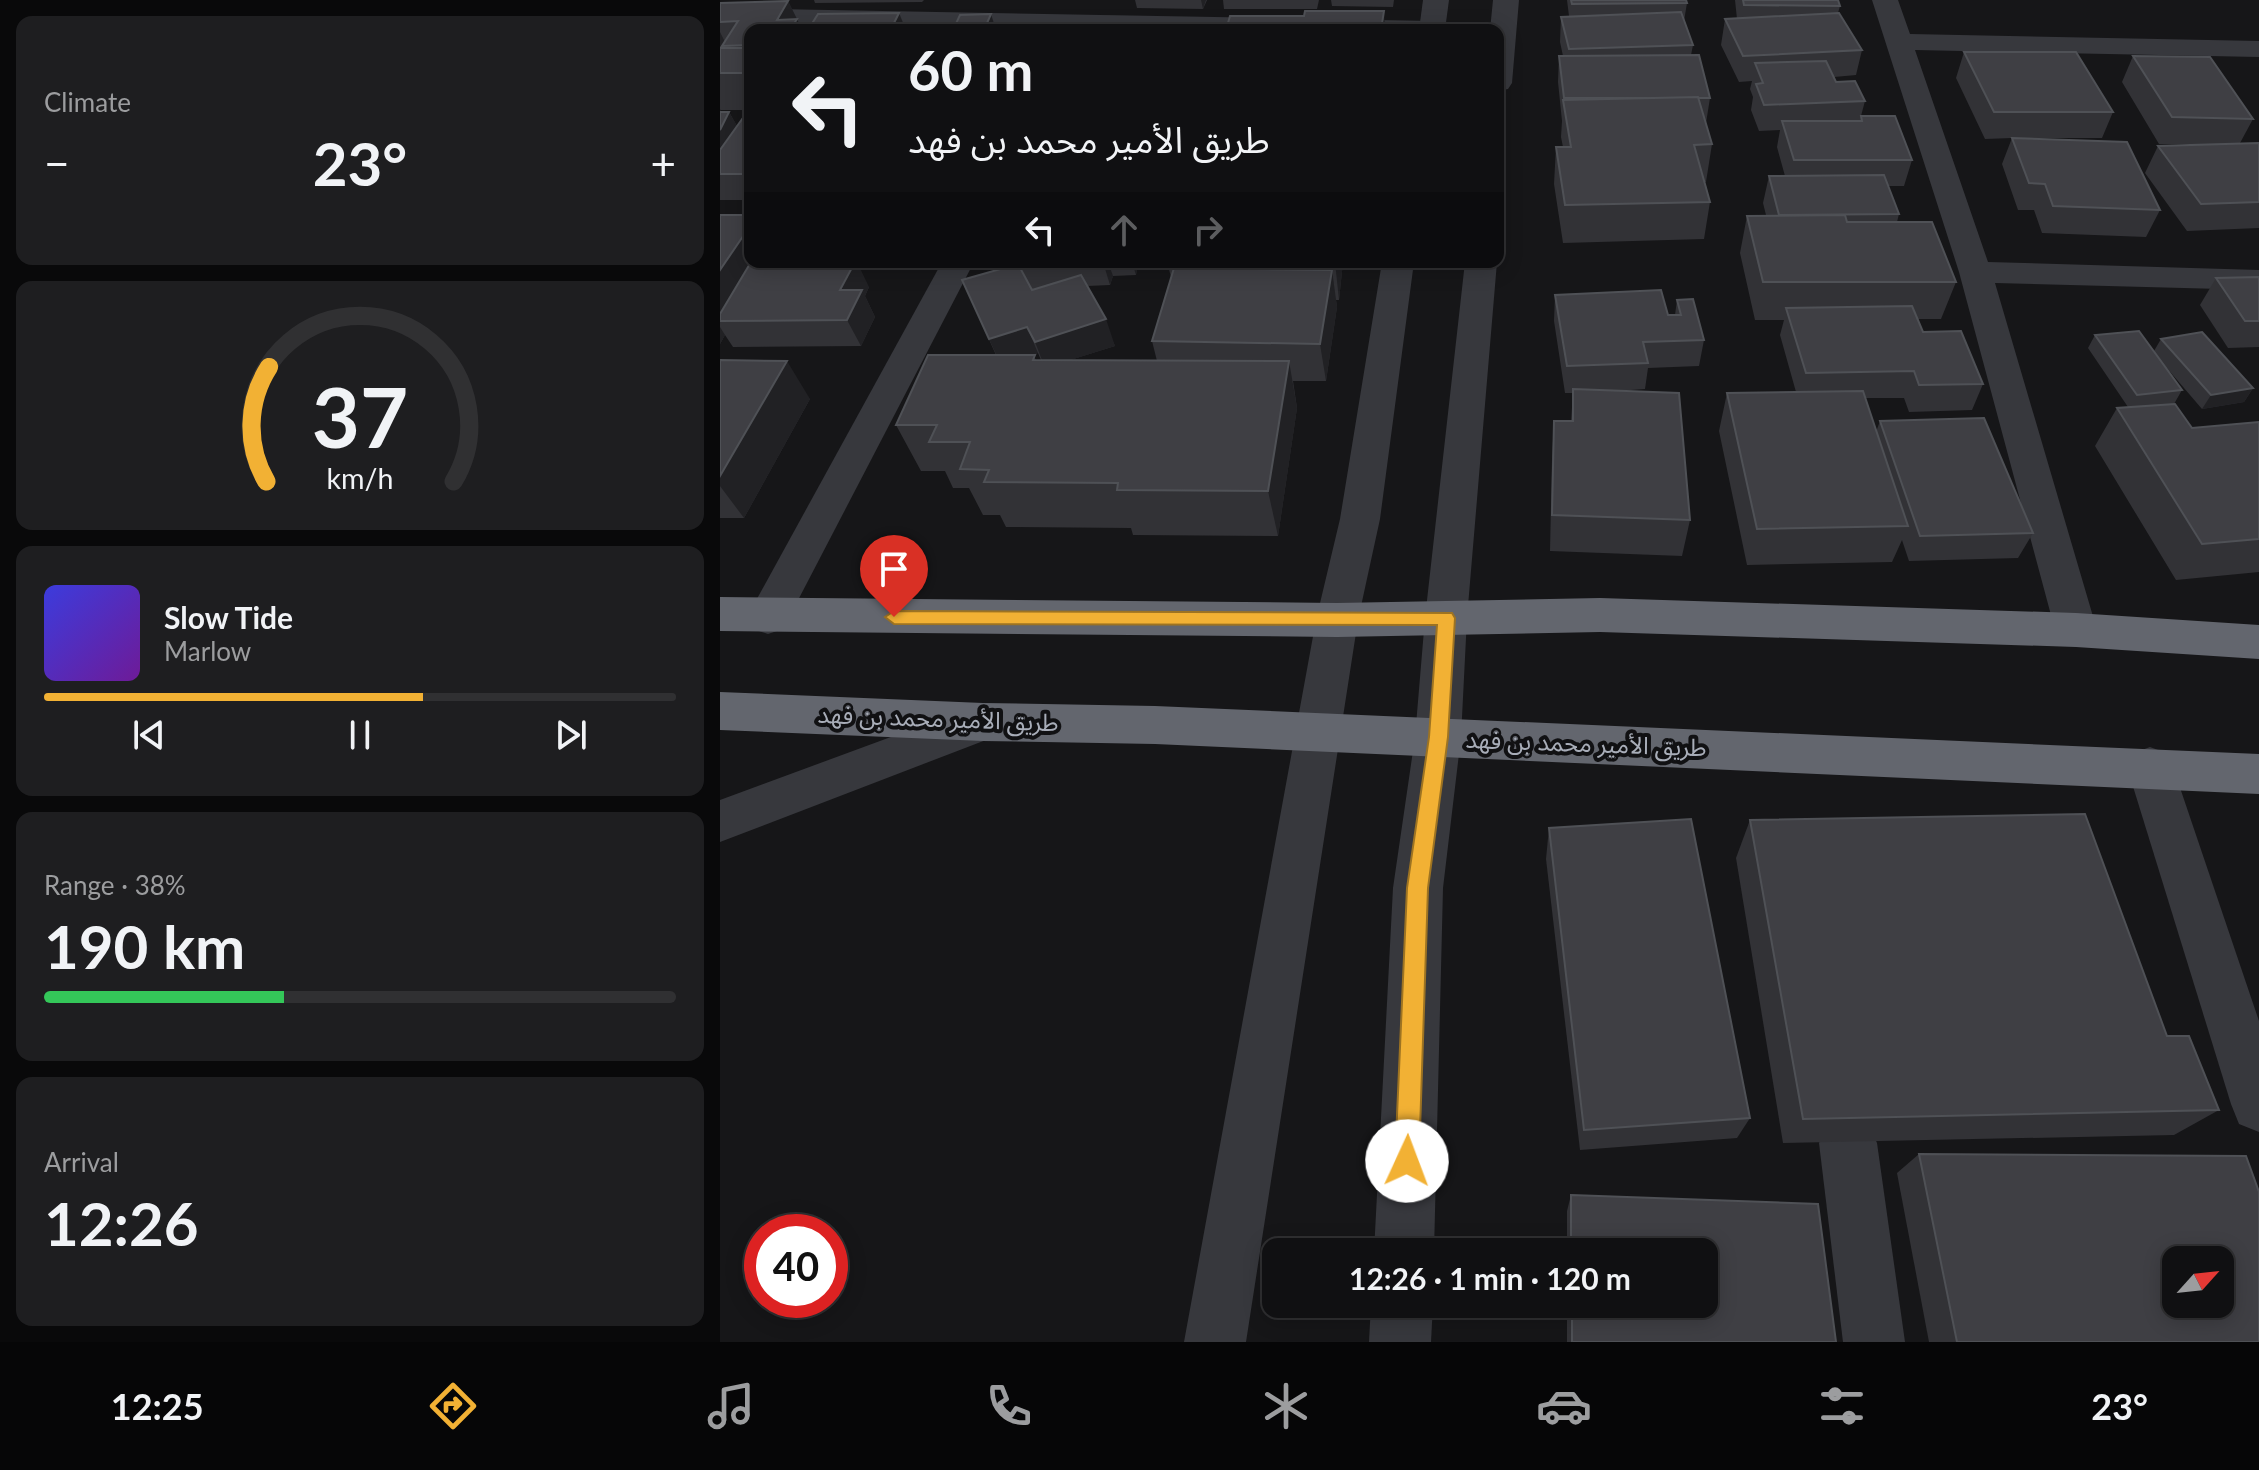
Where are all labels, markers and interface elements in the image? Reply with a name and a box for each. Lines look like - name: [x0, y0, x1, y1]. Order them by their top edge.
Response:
- text: 60 m: [908, 36, 1033, 103]
- icon: left: [776, 56, 880, 160]
- text: Climate: [44, 86, 131, 118]
- text: طريق الأمير محمد بن فهد: [908, 117, 1270, 161]
- text: 23°: [313, 127, 407, 199]
- text: −: [44, 137, 70, 189]
- text: +: [650, 137, 676, 189]
- icon: left: [1018, 208, 1062, 252]
- icon: ahead: [1102, 208, 1146, 252]
- icon: right: [1186, 208, 1230, 252]
- text: 37: [312, 365, 408, 465]
- text: km/h: [327, 461, 393, 495]
- pin: [860, 535, 928, 617]
- icon: arrive: [872, 547, 916, 591]
- text: Slow Tide: [164, 599, 293, 635]
- text: Marlow: [164, 635, 251, 667]
- street label: طريق الأمير محمد بن فهد: [817, 699, 1059, 738]
- icon: previous: [127, 713, 171, 757]
- icon: pause: [338, 713, 382, 757]
- icon: next: [549, 713, 593, 757]
- street label: طريق الأمير محمد بن فهد: [1465, 724, 1707, 763]
- text: Range · 38%: [44, 869, 186, 901]
- text: 190 km: [44, 910, 245, 982]
- position arrow: [1365, 1119, 1449, 1203]
- text: Arrival: [44, 1146, 119, 1178]
- text: 12:26: [44, 1187, 199, 1259]
- speed limit sign: 40: [744, 1214, 848, 1318]
- north arrow: [2162, 1246, 2234, 1318]
- map controls: [2162, 1246, 2234, 1318]
- text: 12:26 · 1 min · 120 m: [1349, 1260, 1631, 1296]
- icon: directions: [425, 1378, 481, 1434]
- icon: music: [703, 1378, 759, 1434]
- icon: phone: [981, 1378, 1037, 1434]
- icon: climate: [1258, 1378, 1314, 1434]
- icon: car: [1536, 1378, 1592, 1434]
- icon: filters: [1814, 1378, 1870, 1434]
- text: 12:25: [111, 1384, 204, 1428]
- text: 23°: [2091, 1384, 2148, 1428]

